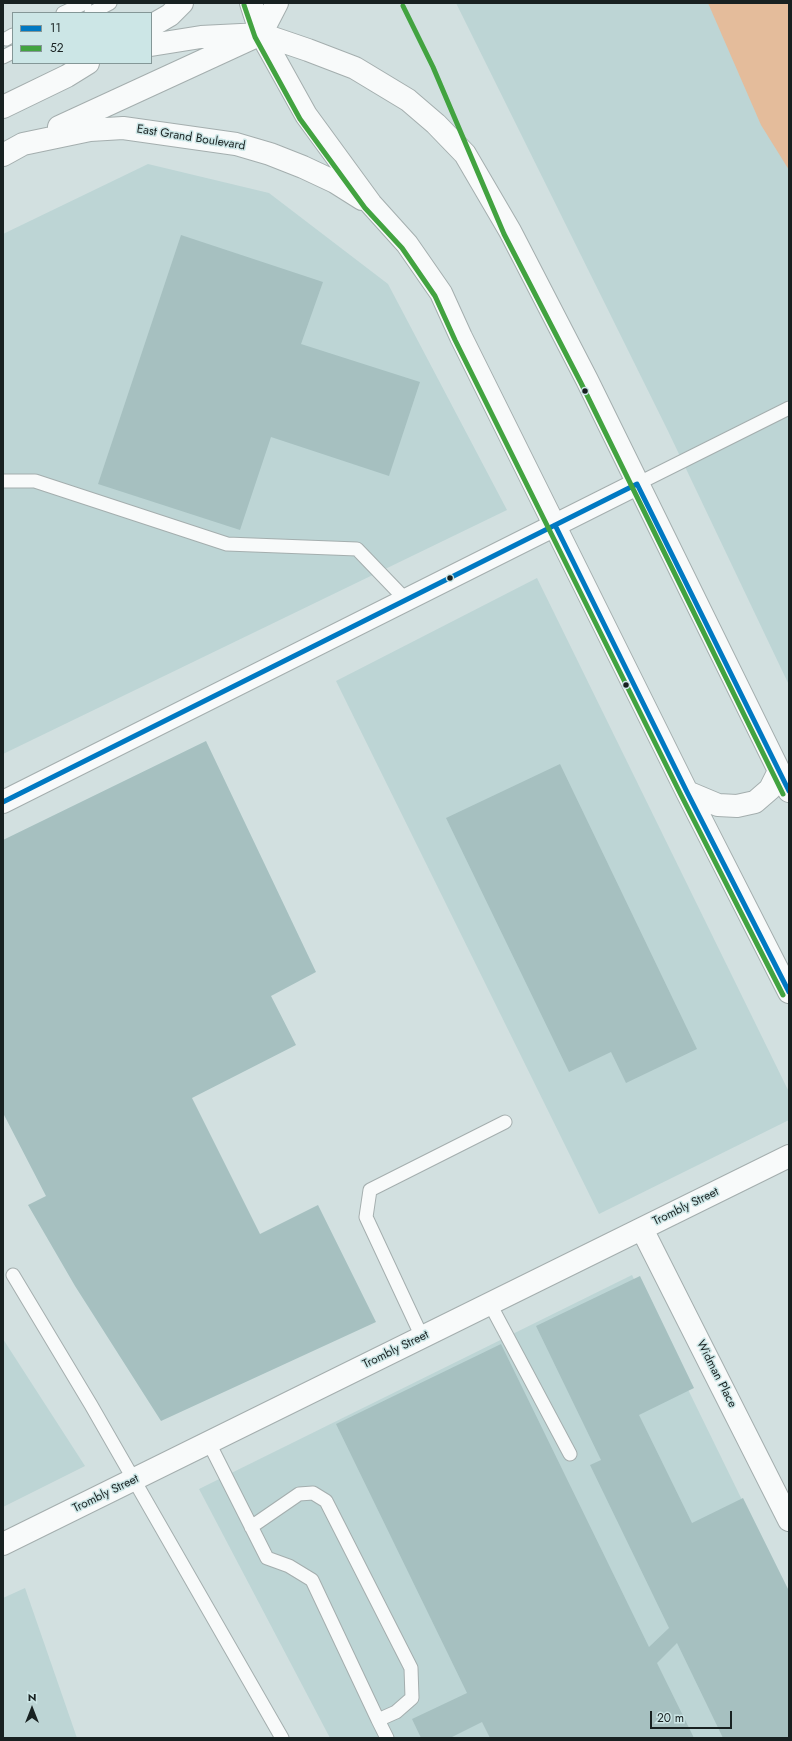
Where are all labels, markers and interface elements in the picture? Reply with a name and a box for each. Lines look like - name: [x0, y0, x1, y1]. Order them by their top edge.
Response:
- legend: [12, 12, 152, 64]
- text: 11: [50, 19, 61, 37]
- text: 52: [50, 39, 64, 57]
- street label: East Grand Boulevard: [136, 122, 246, 154]
- unlabelled marker: [580, 386, 590, 396]
- unlabelled marker: [445, 573, 455, 583]
- unlabelled marker: [621, 680, 631, 690]
- street label: Trombly Street: [651, 1185, 721, 1229]
- street label: Trombly Street: [361, 1328, 431, 1372]
- street label: Widman Place: [693, 1338, 739, 1410]
- street label: Trombly Street: [71, 1472, 141, 1516]
- north arrow: [12, 1689, 52, 1729]
- text: N: [28, 1689, 36, 1705]
- scale bar: [652, 1703, 734, 1729]
- text: 20 m: [657, 1709, 684, 1727]

